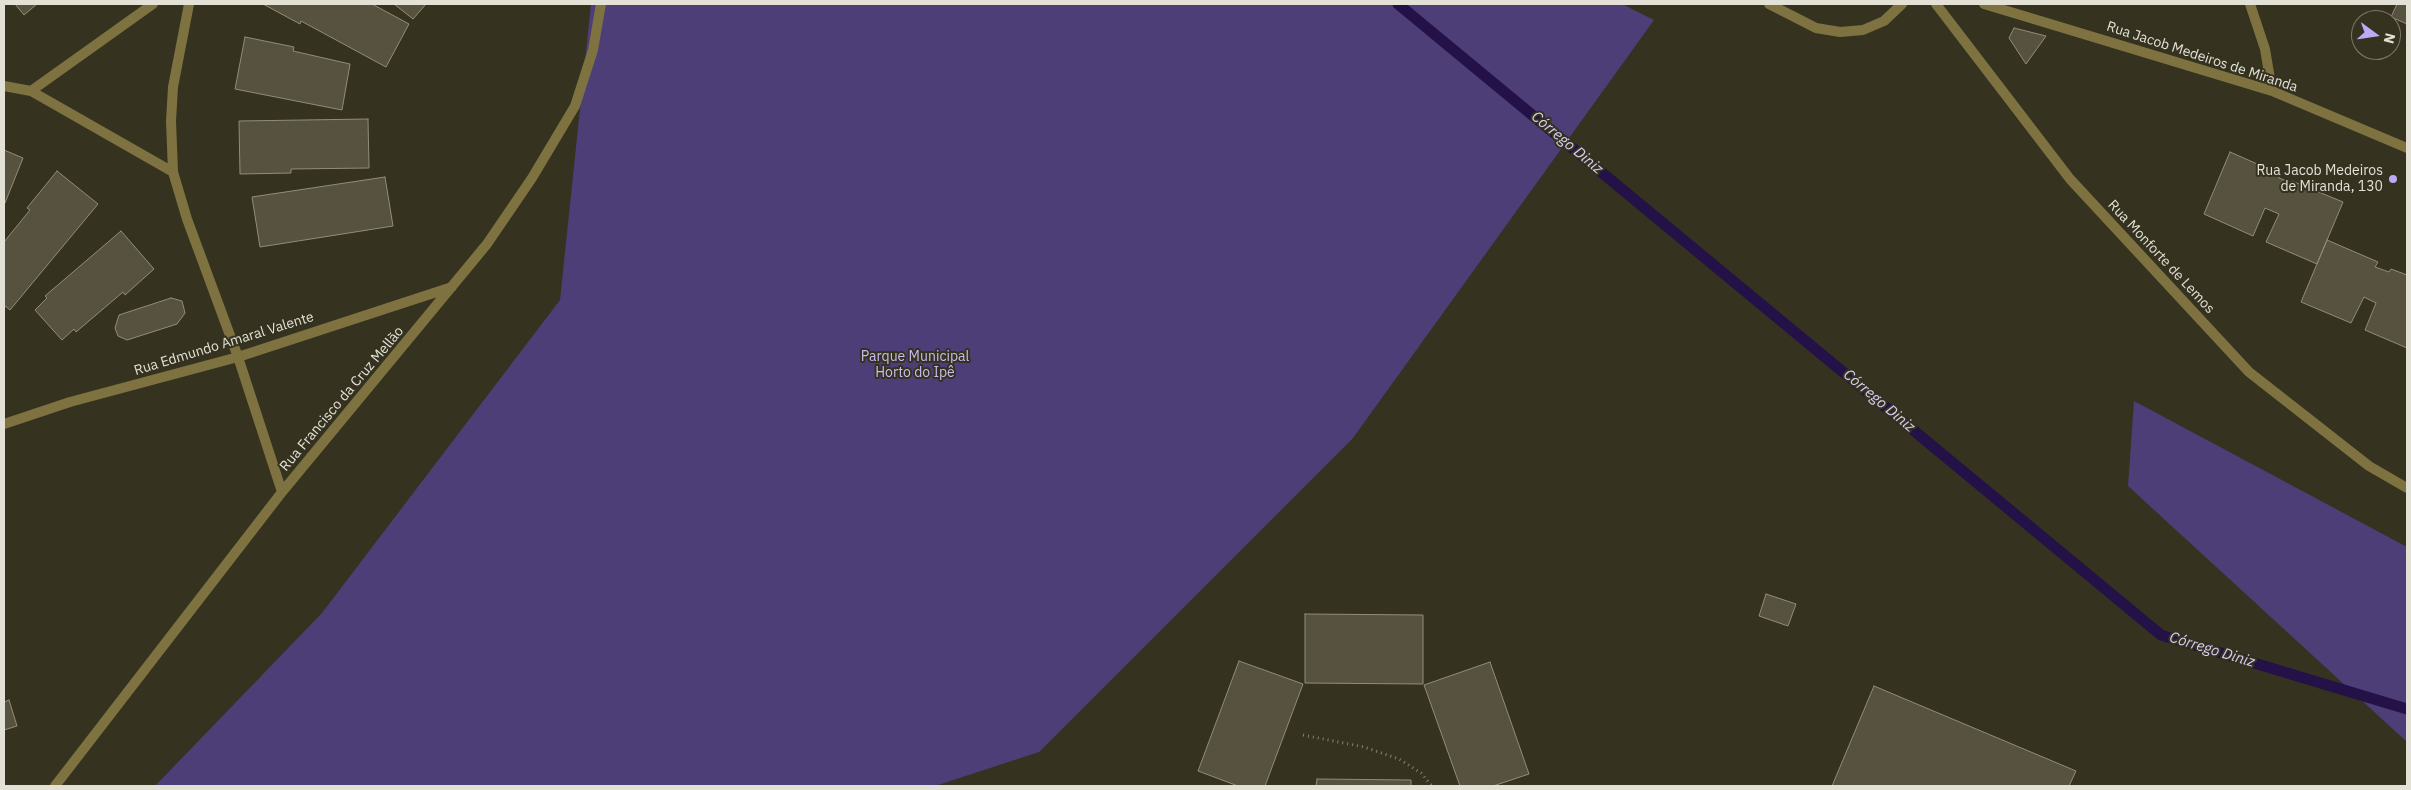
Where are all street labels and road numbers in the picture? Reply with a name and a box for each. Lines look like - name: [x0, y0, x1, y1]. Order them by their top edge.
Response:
- street label: Rua Jacob Medeiros de Miranda: [2104, 18, 2300, 96]
- street label: Rua Monforte de Lemos: [2104, 197, 2218, 317]
- street label: Rua Edmundo Amaral Valente: [132, 309, 316, 379]
- street label: Rua Francisco da Cruz Mellão: [277, 323, 407, 475]

